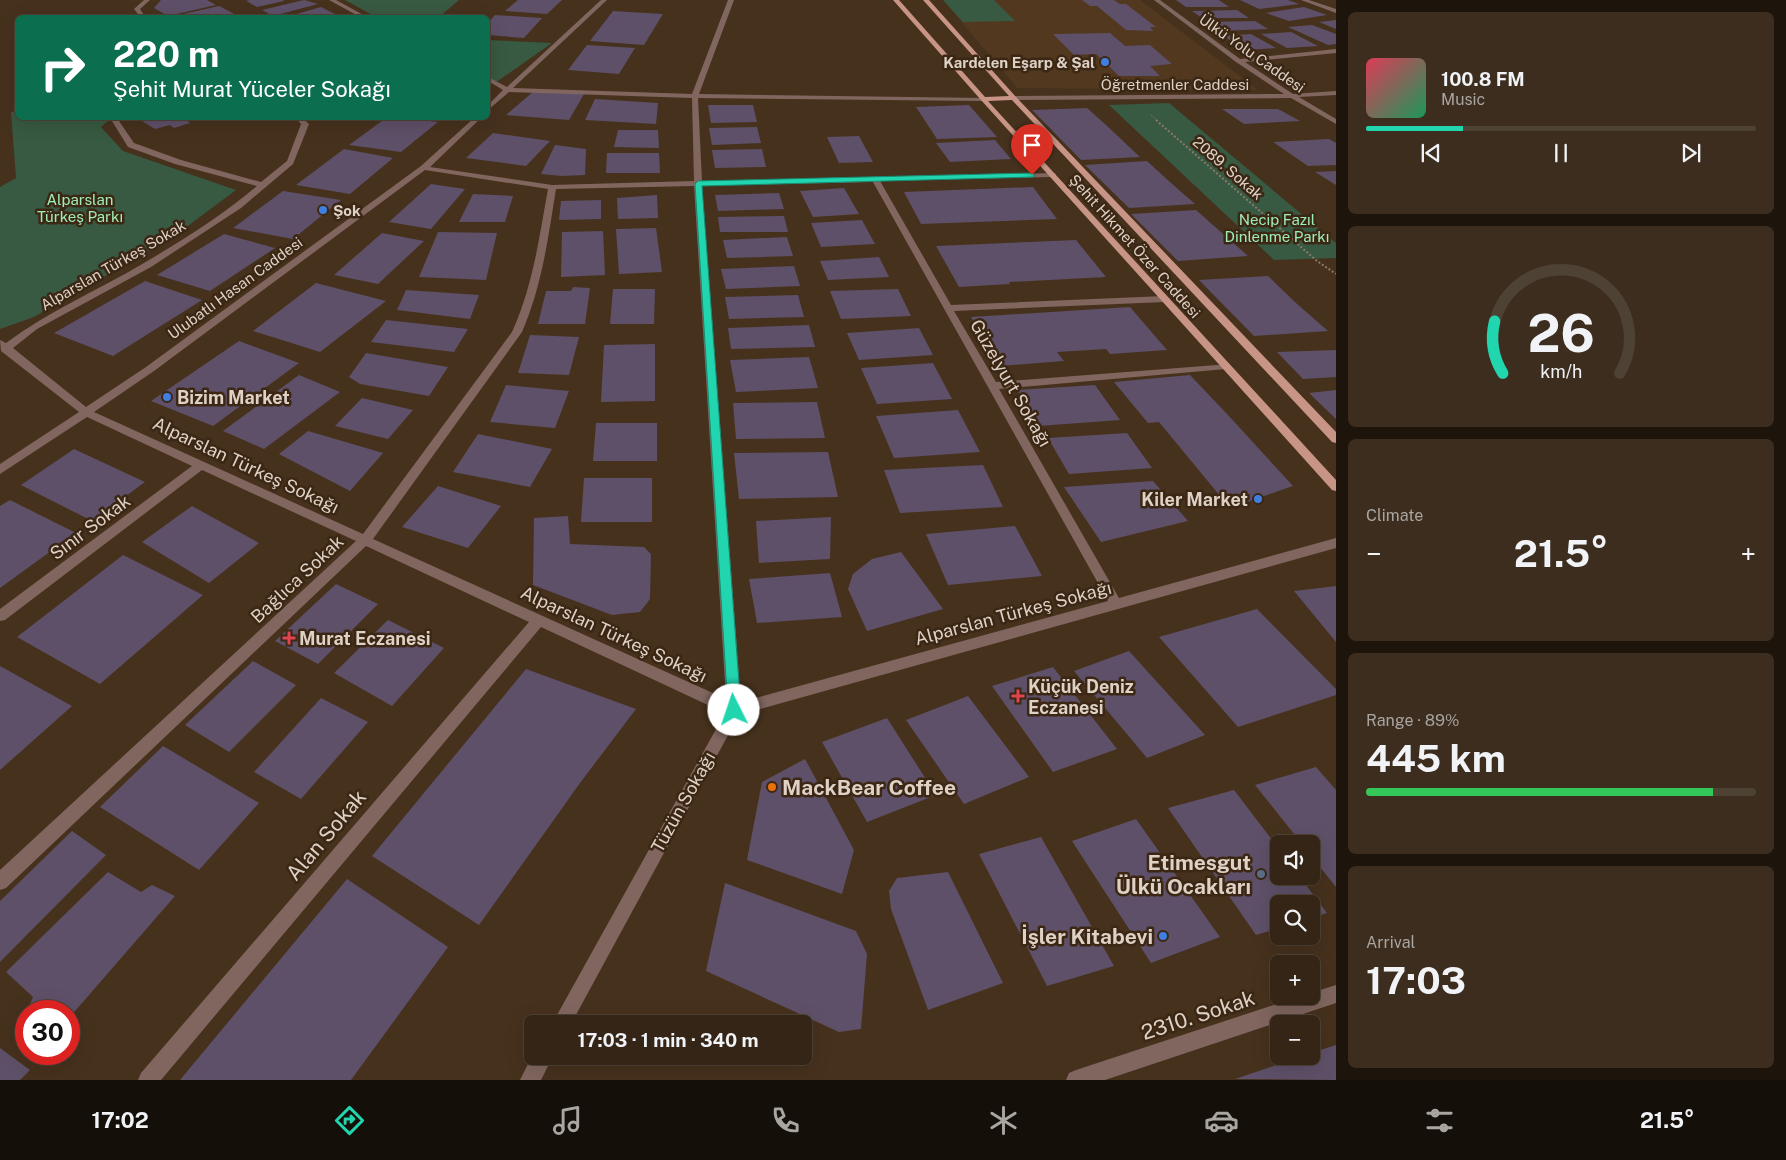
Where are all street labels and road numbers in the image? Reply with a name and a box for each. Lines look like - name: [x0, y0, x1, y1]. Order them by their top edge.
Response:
- street label: Ülkü Yolu Caddesi: [1196, 9, 1309, 96]
- street label: Öğretmenler Caddesi: [1101, 75, 1249, 93]
- street label: 2089. Sokak: [1189, 133, 1267, 203]
- street label: Şehit Hikmet Özer Caddesi: [1066, 170, 1205, 321]
- street label: Alparslan Türkeş Sokak: [37, 216, 189, 314]
- street label: Ulubatlı Hasan Caddesi: [164, 233, 306, 343]
- street label: Güzelyurt Sokağı: [966, 316, 1056, 450]
- street label: Alparslan Türkeş Sokağı: [150, 413, 342, 517]
- street label: Sınır Sokak: [46, 490, 134, 564]
- street label: Bağlıca Sokak: [246, 531, 348, 627]
- street label: Alparslan Türkeş Sokağı: [912, 577, 1114, 649]
- street label: Alparslan Türkeş Sokağı: [518, 582, 710, 686]
- street label: Tüzün Sokağı: [647, 748, 719, 856]
- street label: Alan Sokak: [281, 784, 371, 885]
- street label: 2310. Sokak: [1138, 985, 1258, 1045]

